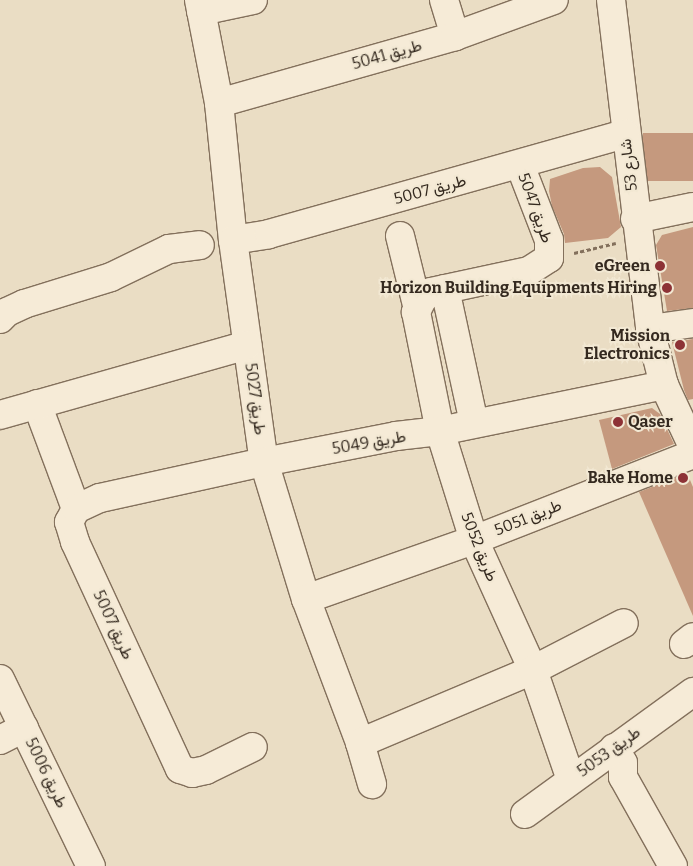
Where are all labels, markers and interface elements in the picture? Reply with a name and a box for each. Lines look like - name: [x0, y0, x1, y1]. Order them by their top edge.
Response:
- street label: طريق 5041: [350, 36, 424, 74]
- street label: شارع 53: [616, 138, 642, 192]
- street label: طريق 5047: [513, 170, 557, 246]
- street label: طريق 5007: [392, 171, 468, 209]
- place label: eGreen: [595, 256, 650, 276]
- marker: eGreen: [654, 260, 666, 272]
- place label: Horizon Building Equipments Hiring: [380, 278, 657, 298]
- marker: Horizon Building Equipments Hiring: [661, 282, 673, 294]
- place label: Mission Electronics: [584, 326, 670, 364]
- marker: Mission Electronics: [674, 339, 686, 351]
- street label: طريق 5027: [240, 362, 270, 436]
- place label: Qaser: [628, 412, 673, 432]
- marker: Qaser: [612, 416, 624, 428]
- street label: طريق 5049: [331, 427, 407, 459]
- place label: Bake Home: [587, 468, 673, 488]
- marker: Bake Home: [677, 472, 689, 484]
- street label: طريق 5051: [492, 496, 564, 540]
- street label: طريق 5052: [456, 510, 502, 584]
- street label: طريق 5007: [89, 587, 137, 663]
- street label: طريق 5053: [574, 723, 644, 781]
- street label: طريق 5006: [21, 735, 71, 811]

